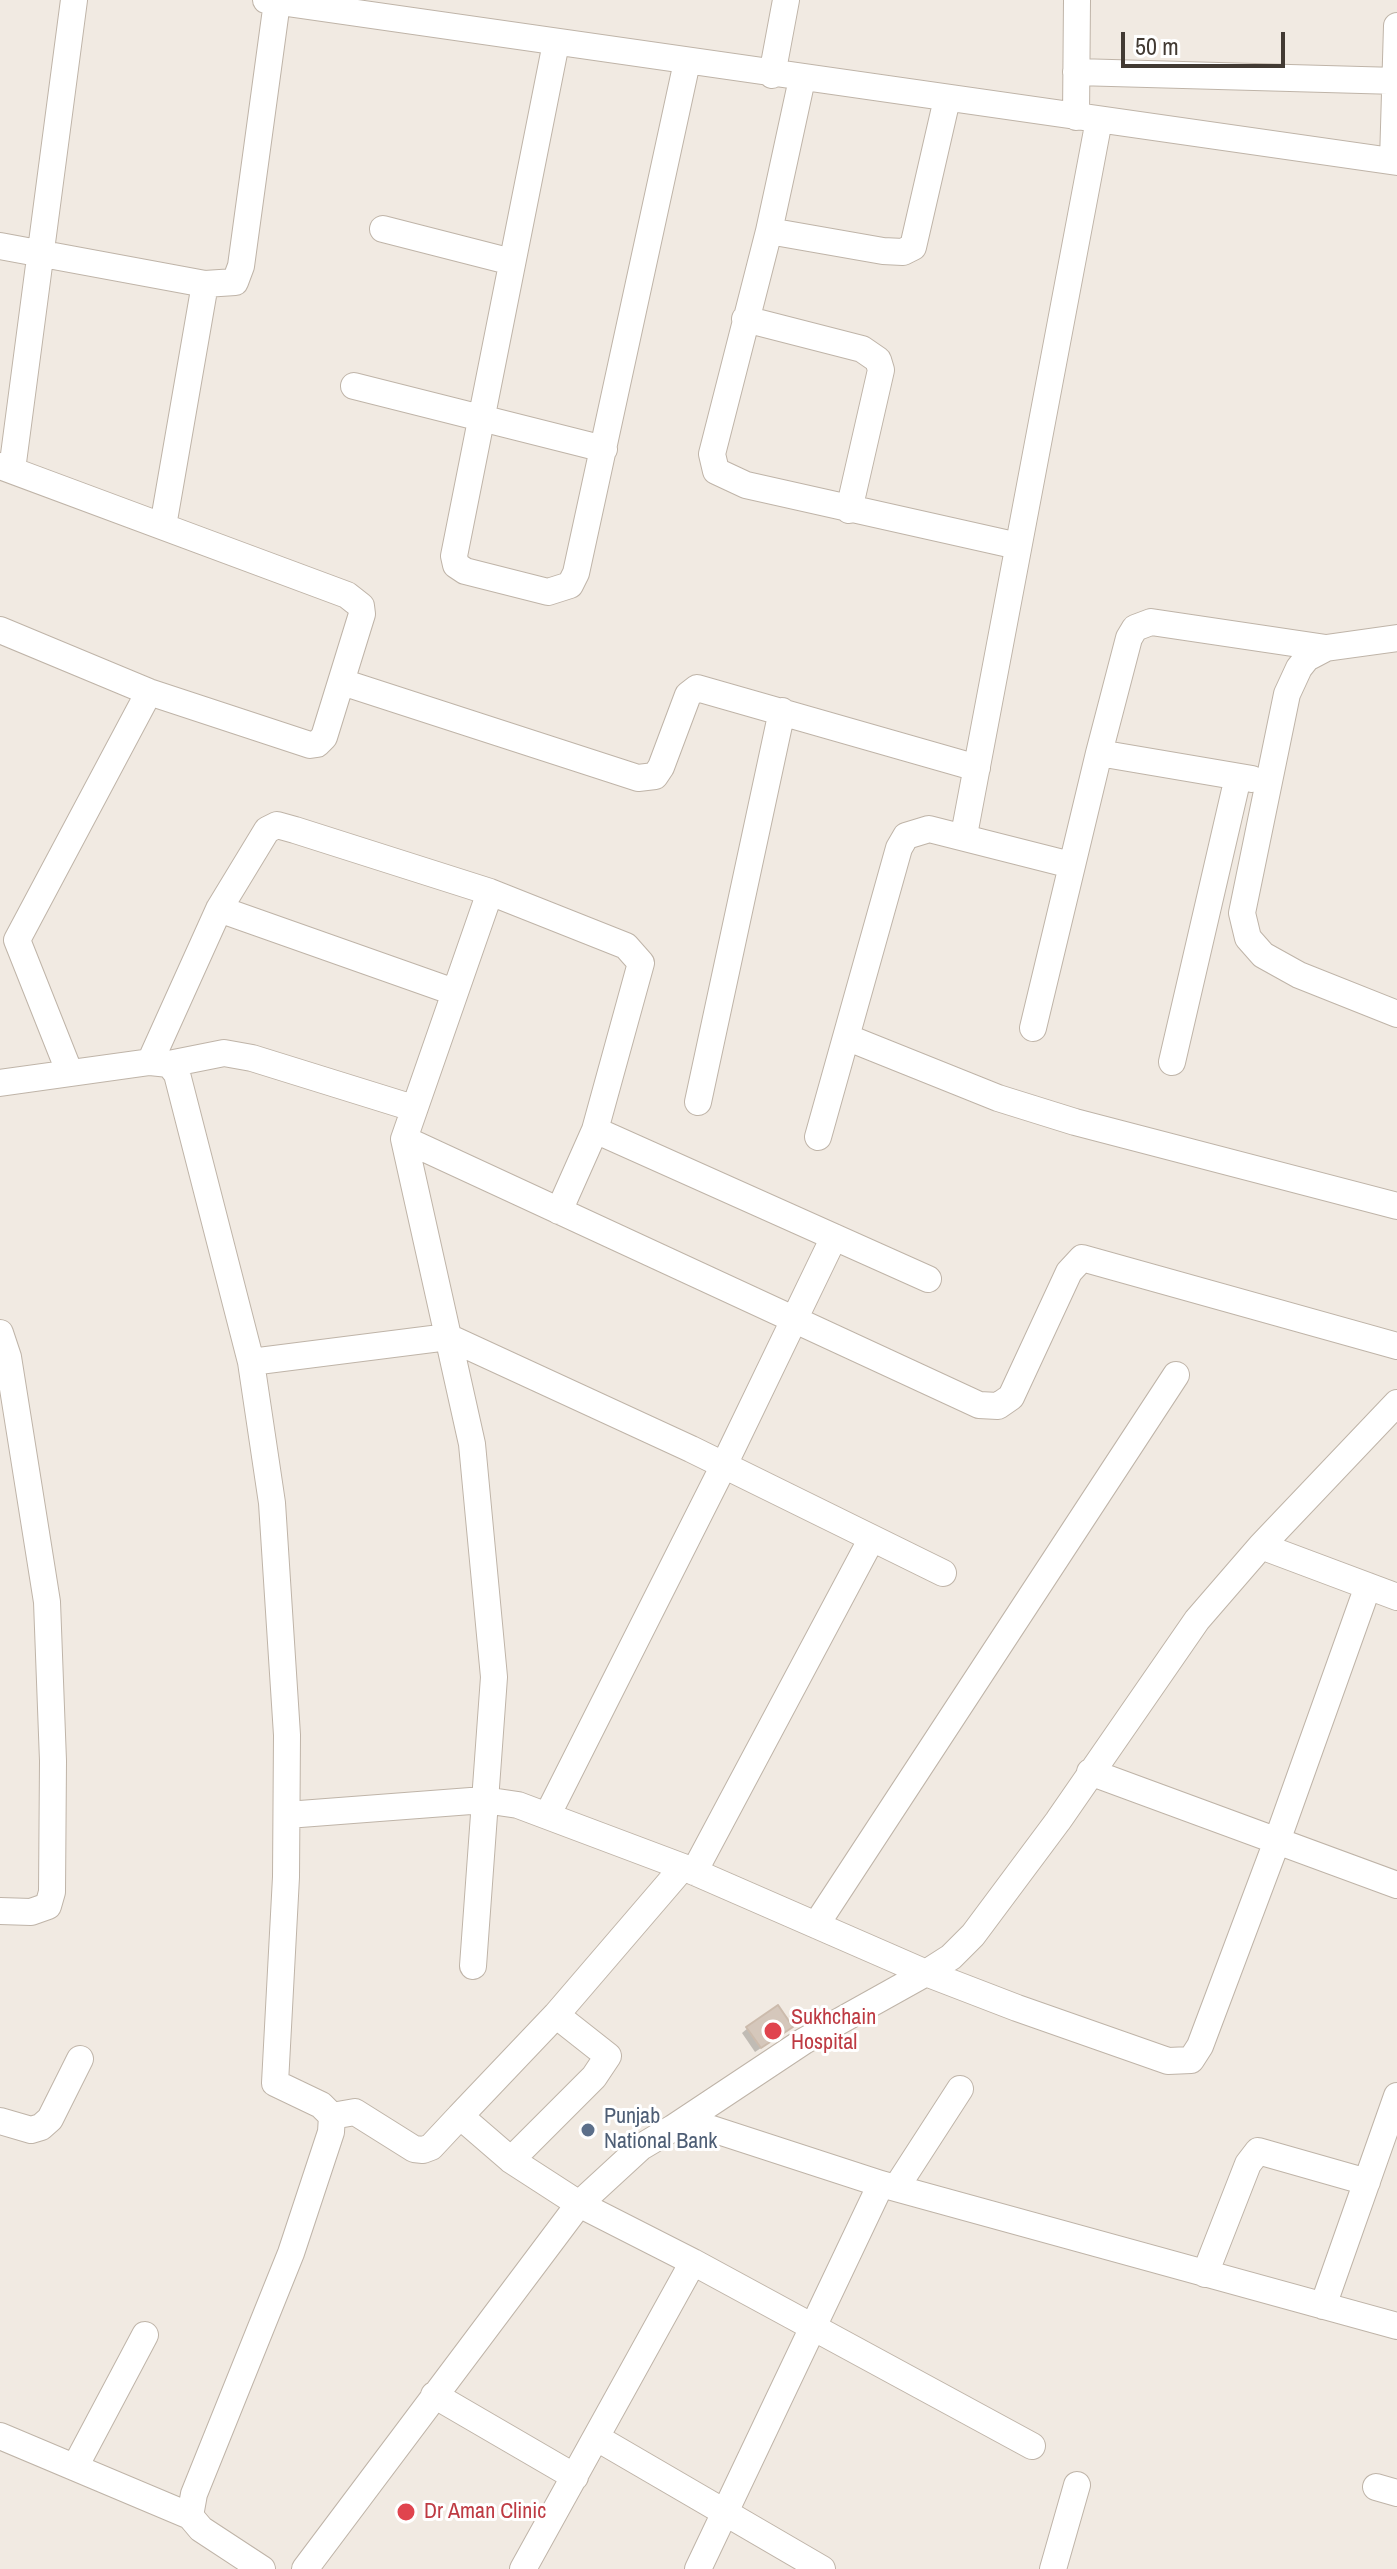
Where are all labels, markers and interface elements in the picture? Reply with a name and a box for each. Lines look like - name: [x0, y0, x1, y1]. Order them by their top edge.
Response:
- scale bar: [1125, 16, 1289, 66]
- text: 50 m: [1135, 30, 1179, 62]
- place label: Sukhchain Hospital: [791, 2005, 876, 2056]
- marker: Sukhchain Hospital: [762, 2020, 784, 2042]
- place label: Punjab National Bank: [604, 2104, 717, 2156]
- marker: Punjab National Bank: [579, 2121, 597, 2139]
- place label: Dr Aman Clinic: [424, 2499, 546, 2525]
- marker: Dr Aman Clinic: [395, 2501, 417, 2523]

